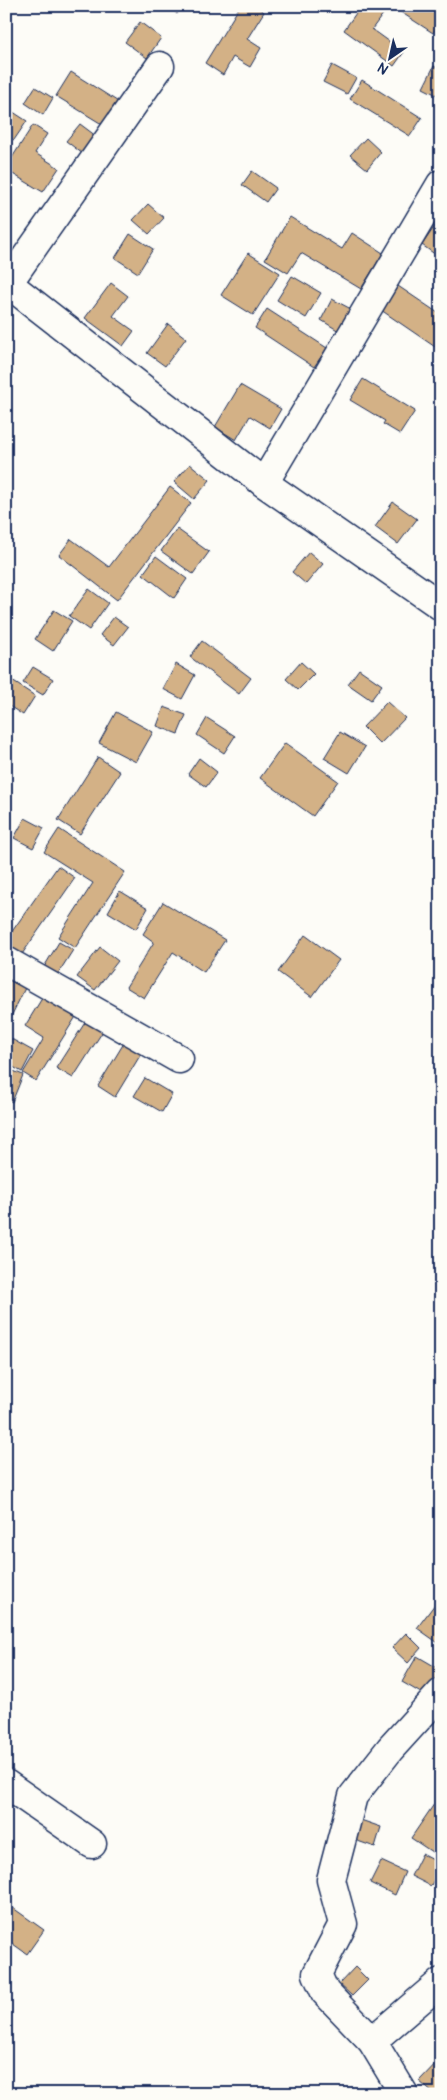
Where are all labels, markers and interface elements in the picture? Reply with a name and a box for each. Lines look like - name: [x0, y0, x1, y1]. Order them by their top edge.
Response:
- north arrow: [364, 32, 414, 82]
- text: N: [374, 59, 392, 78]

